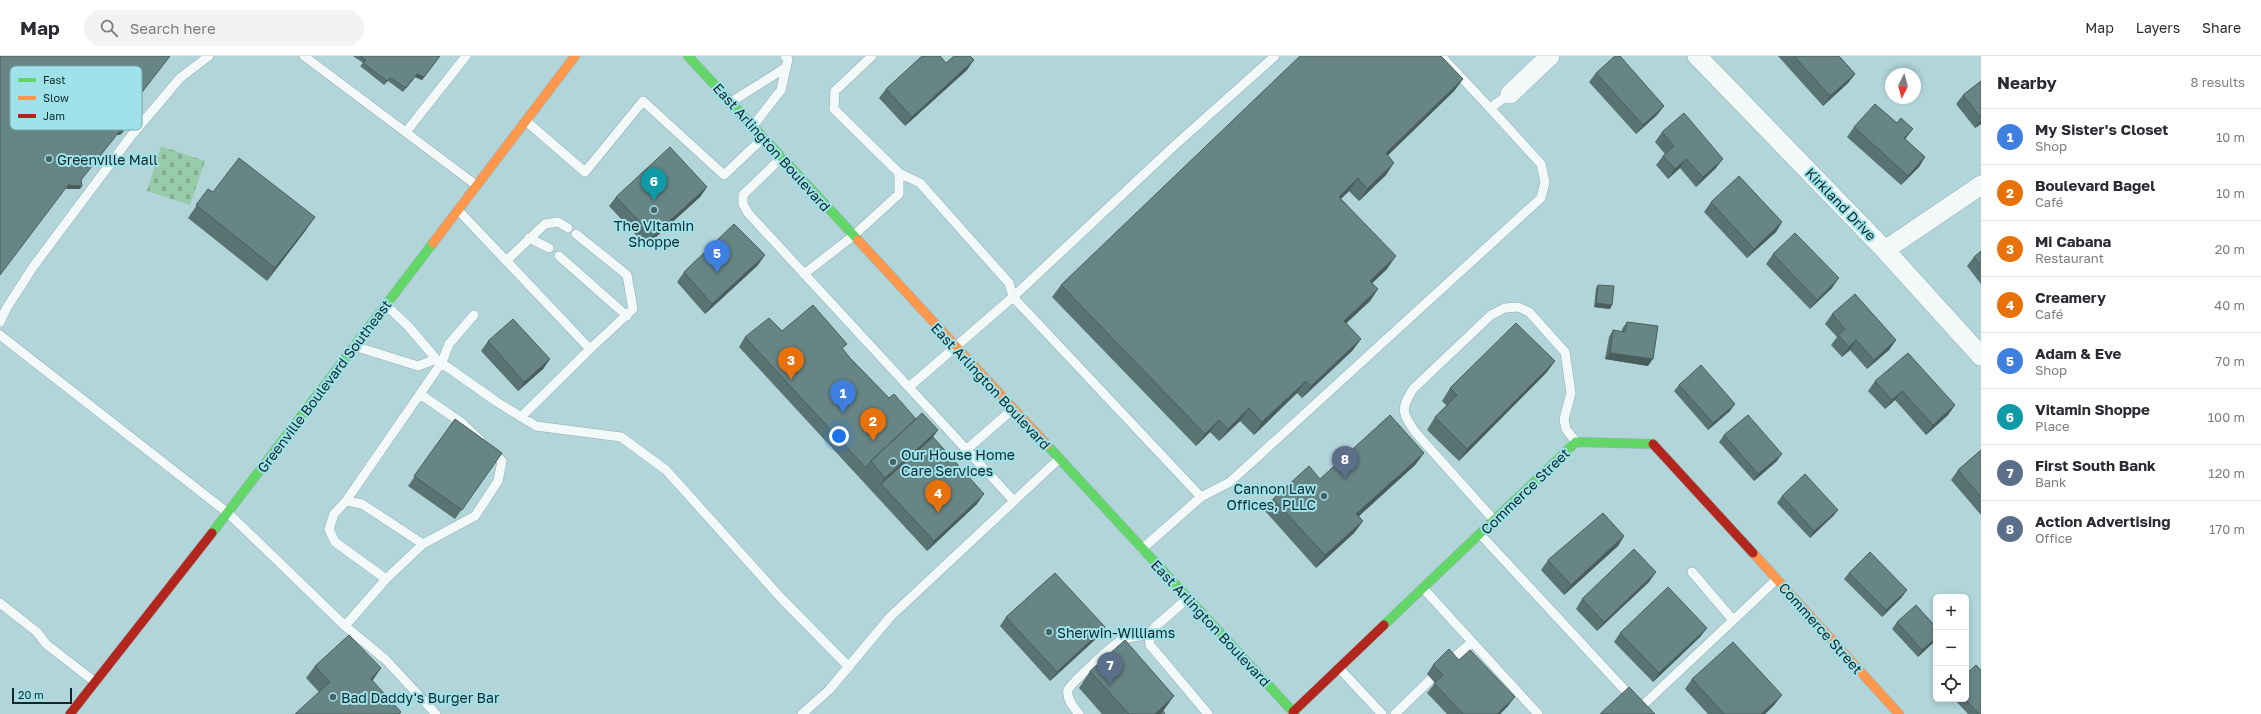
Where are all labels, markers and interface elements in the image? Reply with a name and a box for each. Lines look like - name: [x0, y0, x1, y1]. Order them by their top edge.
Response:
- search box: [84, 10, 364, 46]
- text: Map: [20, 16, 60, 39]
- icon: search: [98, 17, 120, 39]
- text: Search here: [130, 19, 216, 37]
- text: Map: [2085, 19, 2114, 36]
- text: Layers: [2136, 19, 2180, 36]
- text: Share: [2202, 19, 2241, 36]
- legend: [10, 66, 142, 130]
- north arrow: [1885, 68, 1921, 104]
- text: Nearby: [1997, 72, 2057, 93]
- text: Fast: [43, 73, 66, 86]
- text: 8 results: [2191, 74, 2245, 90]
- street label: East Arlington Boulevard: [710, 79, 834, 215]
- text: Slow: [43, 91, 69, 104]
- text: Jam: [43, 109, 65, 122]
- text: My Sister's Closet: [2035, 120, 2168, 138]
- text: 1: [2007, 129, 2013, 145]
- text: 10 m: [2216, 129, 2245, 145]
- text: Shop: [2035, 138, 2067, 154]
- place label: Greenville Mall: [57, 151, 158, 168]
- marker: Greenville Mall: [44, 154, 54, 164]
- street label: Kirkland Drive: [1802, 164, 1880, 244]
- pin: 6: [641, 168, 667, 201]
- text: Boulevard Bagel: [2035, 176, 2155, 194]
- text: 2: [2006, 185, 2014, 201]
- text: 10 m: [2216, 185, 2245, 201]
- text: Café: [2035, 194, 2063, 210]
- marker: The Vitamin Shoppe: [649, 205, 659, 215]
- place label: The Vitamin Shoppe: [614, 217, 694, 250]
- text: Mi Cabana: [2035, 232, 2111, 250]
- pin: 5: [704, 240, 730, 273]
- text: 3: [2006, 241, 2014, 257]
- text: 20 m: [2215, 241, 2245, 257]
- text: Restaurant: [2035, 250, 2104, 266]
- text: Creamery: [2035, 288, 2106, 306]
- street label: Greenville Boulevard Southeast: [253, 296, 395, 476]
- text: 4: [2006, 297, 2014, 313]
- text: 40 m: [2214, 297, 2245, 313]
- text: Café: [2035, 306, 2063, 322]
- street label: East Arlington Boulevard: [928, 319, 1054, 453]
- text: Adam & Eve: [2035, 344, 2121, 362]
- pin: 3: [778, 347, 804, 380]
- text: 5: [2006, 353, 2014, 369]
- text: 70 m: [2215, 353, 2245, 369]
- text: Shop: [2035, 362, 2067, 378]
- pin: 1: [830, 380, 856, 413]
- text: Vitamin Shoppe: [2035, 400, 2150, 418]
- pin: 2: [860, 408, 886, 441]
- text: 6: [2006, 409, 2014, 425]
- text: 100 m: [2208, 409, 2245, 425]
- text: Place: [2035, 418, 2070, 434]
- your location: [829, 426, 849, 446]
- street label: Commerce Street: [1477, 444, 1573, 538]
- place label: Our House Home Care Services: [901, 446, 1015, 479]
- pin: 8: [1332, 446, 1358, 479]
- text: First South Bank: [2035, 456, 2156, 474]
- marker: Our House Home Care Services: [888, 457, 898, 467]
- text: 7: [2006, 465, 2014, 481]
- text: 120 m: [2208, 465, 2245, 481]
- text: Bank: [2035, 474, 2066, 490]
- pin: 4: [925, 480, 951, 513]
- place label: Cannon Law Offices, PLLC: [1227, 480, 1316, 513]
- marker: Cannon Law Offices, PLLC: [1319, 491, 1329, 501]
- text: Action Advertising: [2035, 512, 2170, 530]
- text: 8: [2006, 521, 2014, 537]
- text: 170 m: [2209, 521, 2245, 537]
- text: Office: [2035, 530, 2072, 546]
- street label: East Arlington Boulevard: [1148, 556, 1274, 690]
- street label: Commerce Street: [1776, 579, 1866, 677]
- map controls: [1933, 594, 1969, 702]
- button: +: [1933, 594, 1969, 630]
- place label: Sherwin-Williams: [1057, 624, 1175, 641]
- marker: Sherwin-Williams: [1044, 627, 1054, 637]
- button: −: [1933, 630, 1969, 666]
- pin: 7: [1097, 652, 1123, 685]
- button: locate: [1933, 666, 1969, 702]
- scale bar: [12, 686, 72, 705]
- text: 20 m: [18, 688, 44, 701]
- place label: Bad Daddy's Burger Bar: [341, 689, 500, 706]
- marker: Bad Daddy's Burger Bar: [328, 692, 338, 702]

